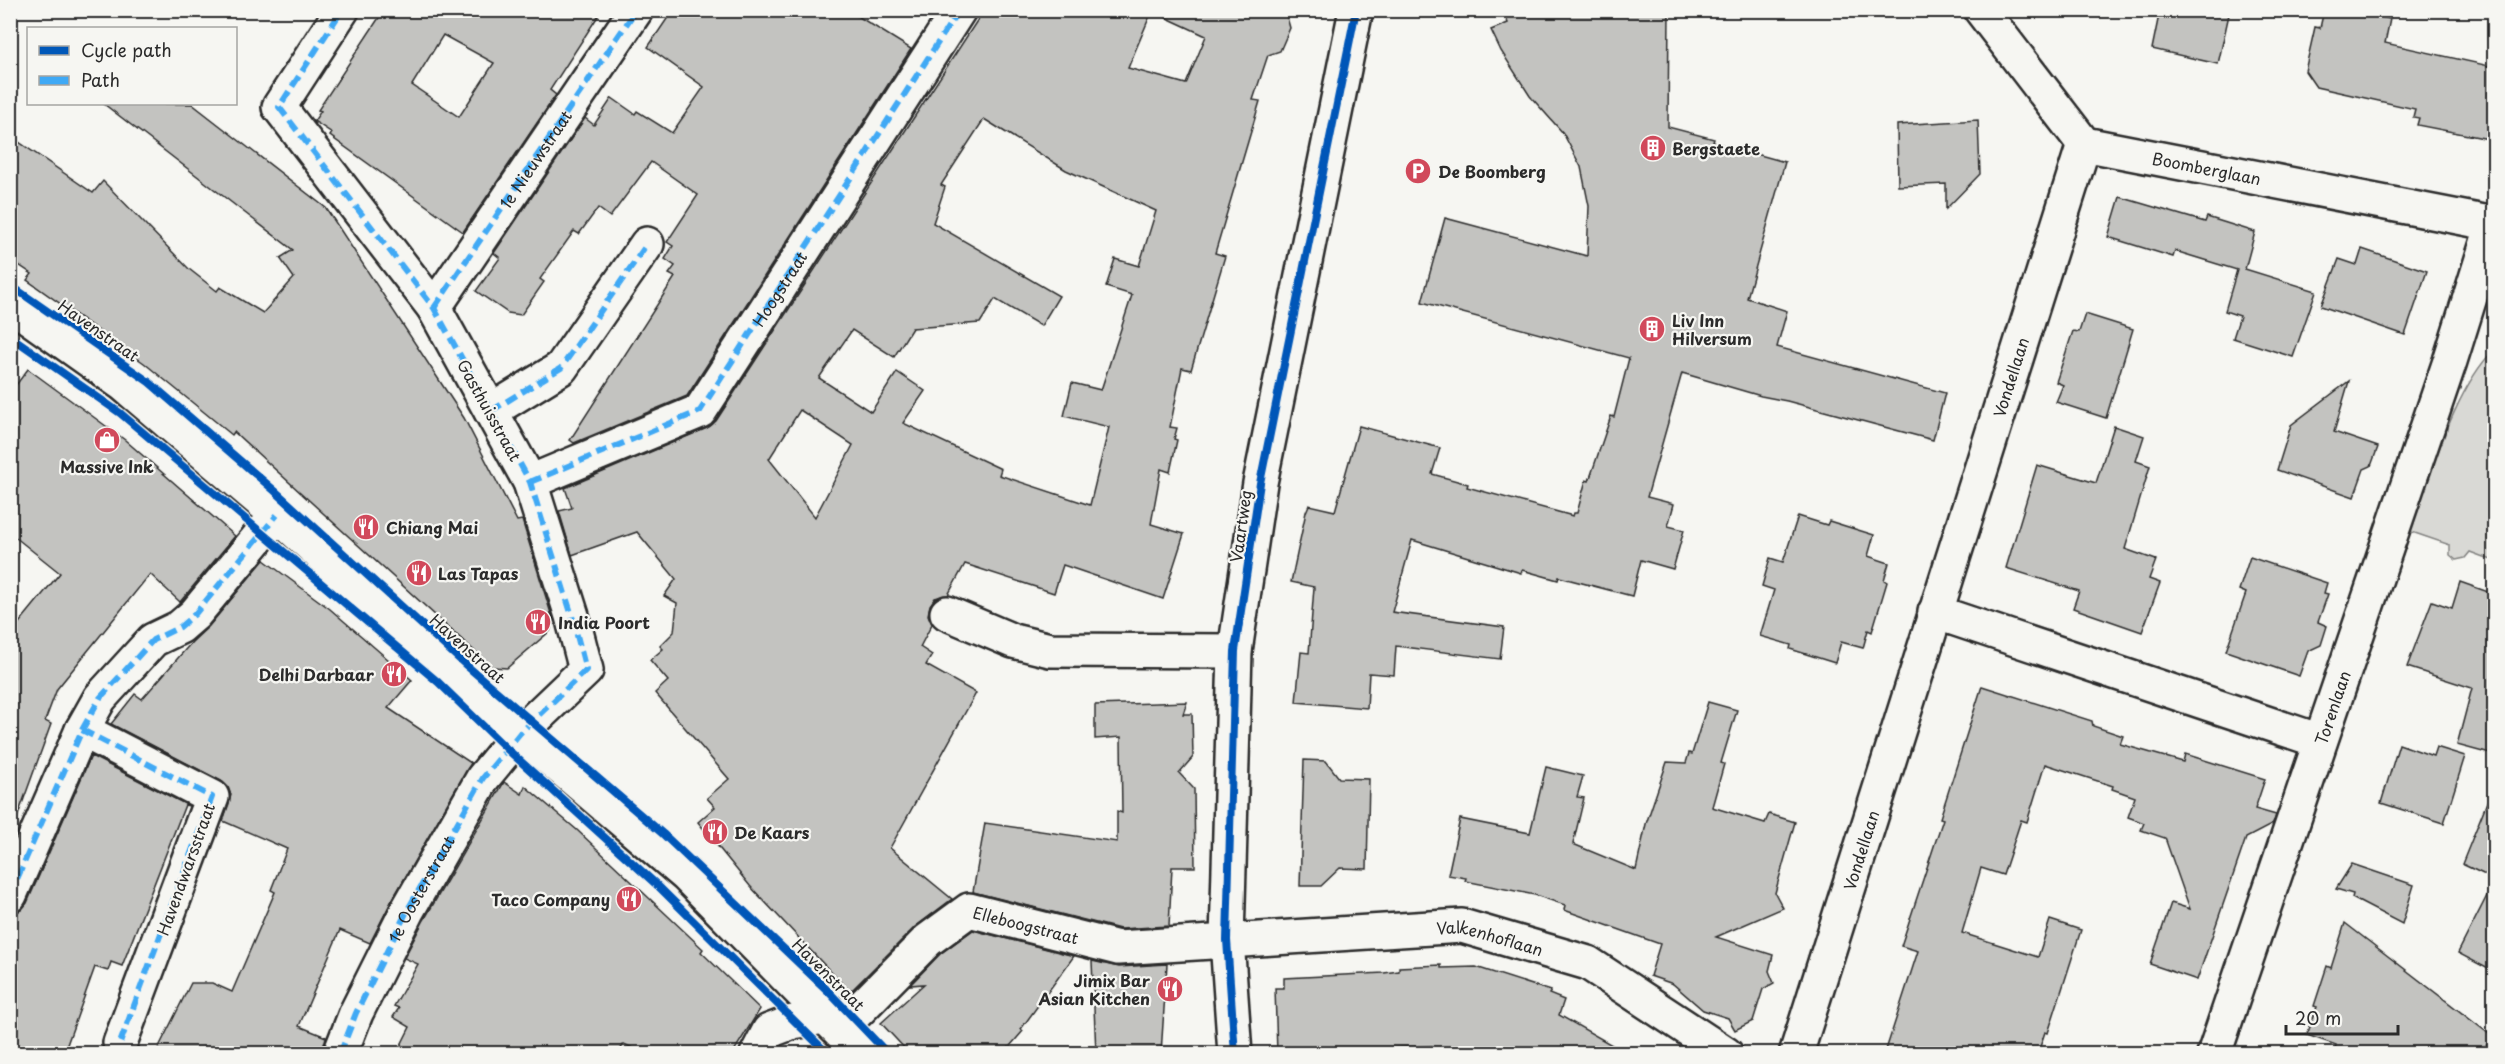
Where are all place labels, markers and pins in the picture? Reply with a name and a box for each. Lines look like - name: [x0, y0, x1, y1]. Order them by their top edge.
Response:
- building icon: Bergstaete: [1638, 133, 1668, 163]
- place label: Bergstaete: [1672, 136, 1760, 160]
- parking icon: De Boomberg: [1403, 156, 1433, 186]
- place label: De Boomberg: [1438, 159, 1546, 183]
- place label: Liv Inn Hilversum: [1672, 308, 1752, 350]
- building icon: Liv Inn Hilversum: [1637, 314, 1667, 344]
- shop icon: Massive Ink: [92, 425, 122, 455]
- place label: Massive Ink: [60, 454, 154, 478]
- restaurant icon: Chiang Mai: [351, 512, 381, 542]
- place label: Chiang Mai: [386, 515, 478, 539]
- restaurant icon: Las Tapas: [404, 558, 434, 588]
- place label: Las Tapas: [438, 561, 519, 585]
- restaurant icon: India Poort: [523, 607, 553, 637]
- place label: India Poort: [558, 610, 650, 634]
- restaurant icon: Delhi Darbaar: [379, 659, 409, 689]
- place label: Delhi Darbaar: [259, 662, 375, 686]
- restaurant icon: De Kaars: [700, 817, 730, 847]
- place label: De Kaars: [734, 820, 810, 844]
- restaurant icon: Taco Company: [614, 884, 644, 914]
- place label: Taco Company: [491, 887, 610, 911]
- place label: Jimix Bar Asian Kitchen: [1037, 968, 1151, 1010]
- restaurant icon: Jimix Bar Asian Kitchen: [1155, 974, 1185, 1004]

